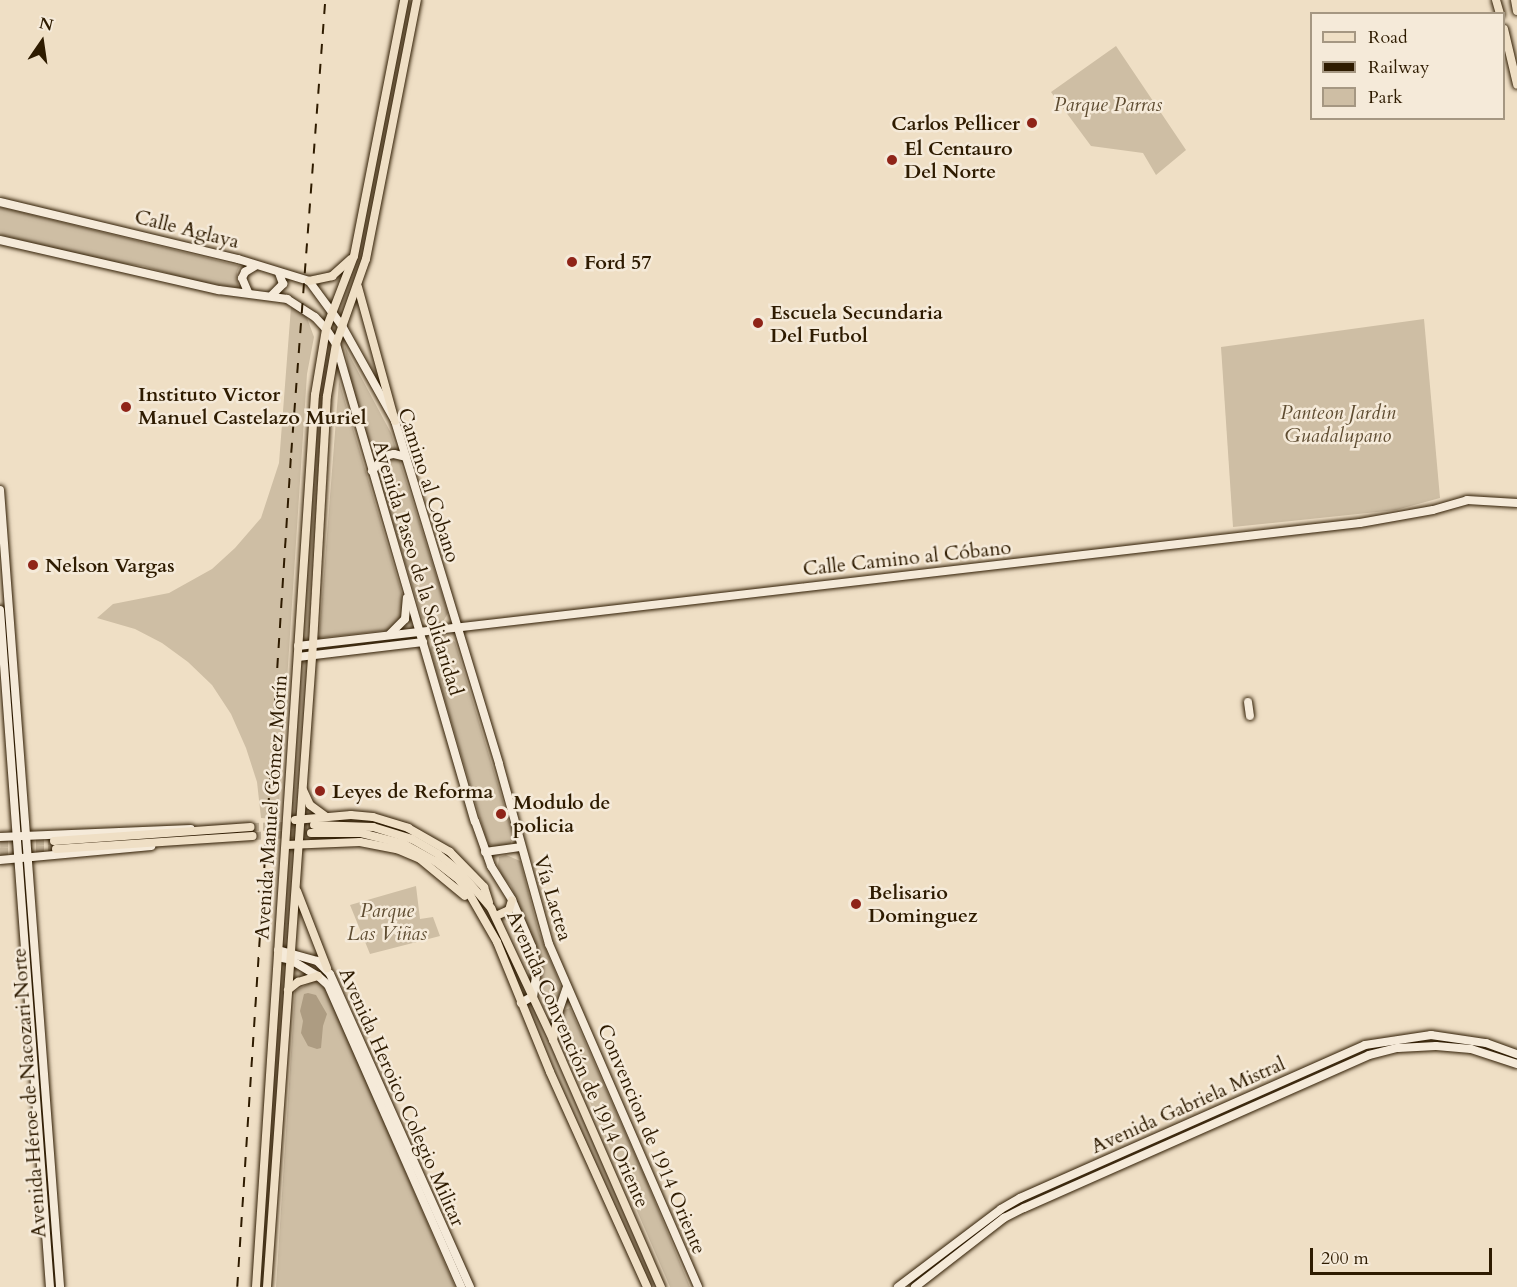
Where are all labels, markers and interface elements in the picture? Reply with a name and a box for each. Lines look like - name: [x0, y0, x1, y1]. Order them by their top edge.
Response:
- north arrow: [12, 12, 72, 72]
- text: N: [37, 12, 55, 37]
- legend: [1310, 12, 1505, 120]
- text: Road: [1368, 25, 1408, 50]
- text: Railway: [1368, 55, 1430, 80]
- text: Park: [1368, 85, 1403, 110]
- park label: Parque Parras: [1054, 92, 1162, 116]
- place label: Carlos Pellicer: [891, 111, 1020, 135]
- marker: Carlos Pellicer: [1025, 116, 1039, 130]
- place label: El Centauro Del Norte: [904, 136, 1013, 183]
- marker: El Centauro Del Norte: [885, 153, 899, 167]
- street label: Calle Aglaya: [132, 204, 242, 254]
- place label: Ford 57: [584, 250, 651, 274]
- marker: Ford 57: [565, 255, 579, 269]
- place label: Escuela Secundaria Del Futbol: [770, 300, 943, 347]
- marker: Escuela Secundaria Del Futbol: [751, 316, 765, 330]
- place label: Instituto Victor Manuel Castelazo Muriel: [138, 383, 367, 430]
- marker: Instituto Victor Manuel Castelazo Muriel: [119, 400, 133, 414]
- park label: Panteon Jardin Guadalupano: [1280, 400, 1396, 447]
- street label: Camino al Cobano: [393, 405, 465, 565]
- street label: Avenida Paseo de la Solidaridad: [368, 438, 468, 698]
- street label: Calle Camino al Cóbano: [802, 535, 1012, 581]
- place label: Nelson Vargas: [45, 553, 175, 577]
- marker: Nelson Vargas: [26, 558, 40, 572]
- street label: Avenida Manuel Gómez Morín: [250, 674, 292, 940]
- place label: Leyes de Reforma: [332, 779, 493, 803]
- marker: Leyes de Reforma: [313, 784, 327, 798]
- place label: Modulo de policia: [513, 790, 610, 837]
- marker: Modulo de policia: [494, 807, 508, 821]
- street label: Vía Lactea: [529, 852, 577, 944]
- place label: Belisario Dominguez: [868, 880, 978, 927]
- marker: Belisario Dominguez: [849, 897, 863, 911]
- park label: Parque Las Viñas: [347, 899, 427, 946]
- street label: Avenida Convención de 1914 Oriente: [501, 907, 655, 1211]
- street label: Avenida Héroe de Nacozari Norte: [7, 947, 51, 1239]
- street label: Avenida Heroico Colegio Militar: [334, 964, 470, 1230]
- street label: Convencion de 1914 Oriente: [593, 1020, 711, 1258]
- street label: Avenida Gabriela Mistral: [1087, 1051, 1289, 1159]
- scale bar: [1313, 1236, 1494, 1274]
- text: 200 m: [1321, 1246, 1369, 1271]

